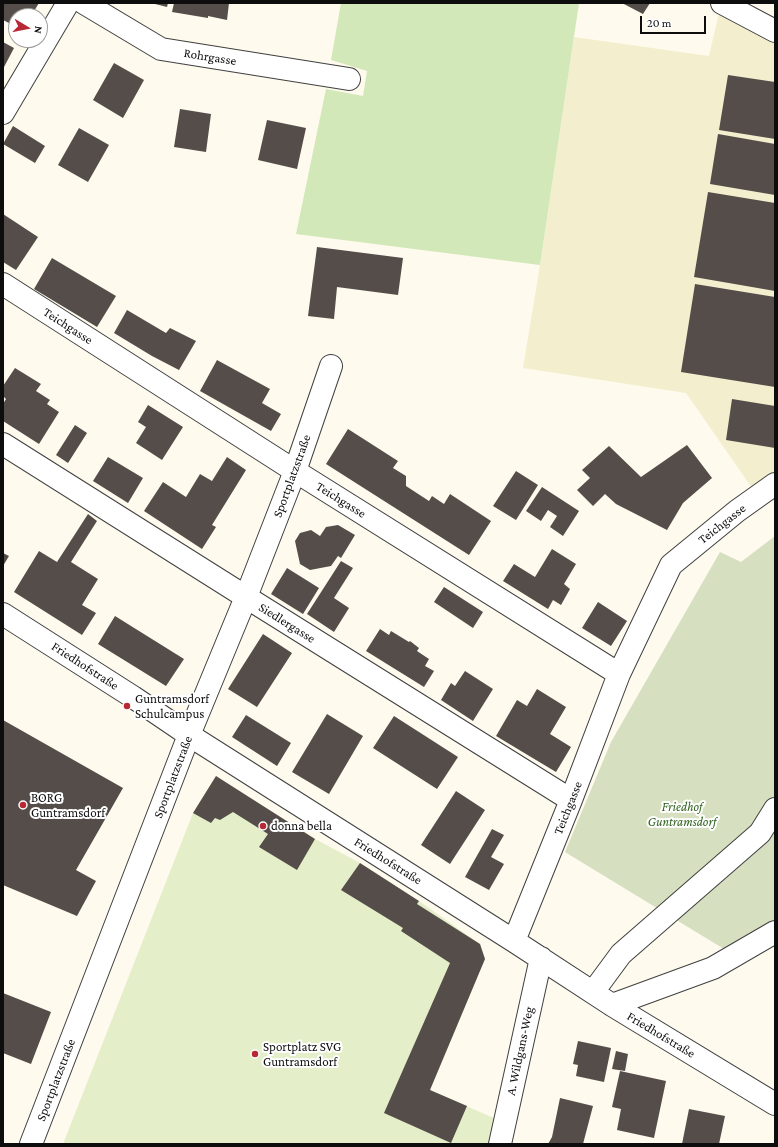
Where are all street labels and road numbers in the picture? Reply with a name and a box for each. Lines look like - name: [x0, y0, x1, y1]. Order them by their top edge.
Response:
- street label: Rohrgasse: [183, 45, 237, 69]
- street label: Teichgasse: [40, 304, 96, 348]
- street label: Sportplatzstraße: [270, 432, 314, 520]
- street label: Teichgasse: [313, 479, 369, 521]
- street label: Teichgasse: [695, 501, 749, 547]
- street label: Siedlergasse: [256, 600, 318, 646]
- street label: Friedhofstraße: [49, 639, 121, 693]
- street label: Sportplatzstraße: [150, 734, 196, 820]
- street label: Teichgasse: [550, 779, 586, 837]
- street label: Friedhofstraße: [351, 834, 425, 888]
- street label: A. Wildgans-Weg: [503, 1005, 537, 1097]
- street label: Friedhofstraße: [624, 1009, 698, 1061]
- street label: Sportplatzstraße: [33, 1037, 79, 1123]

